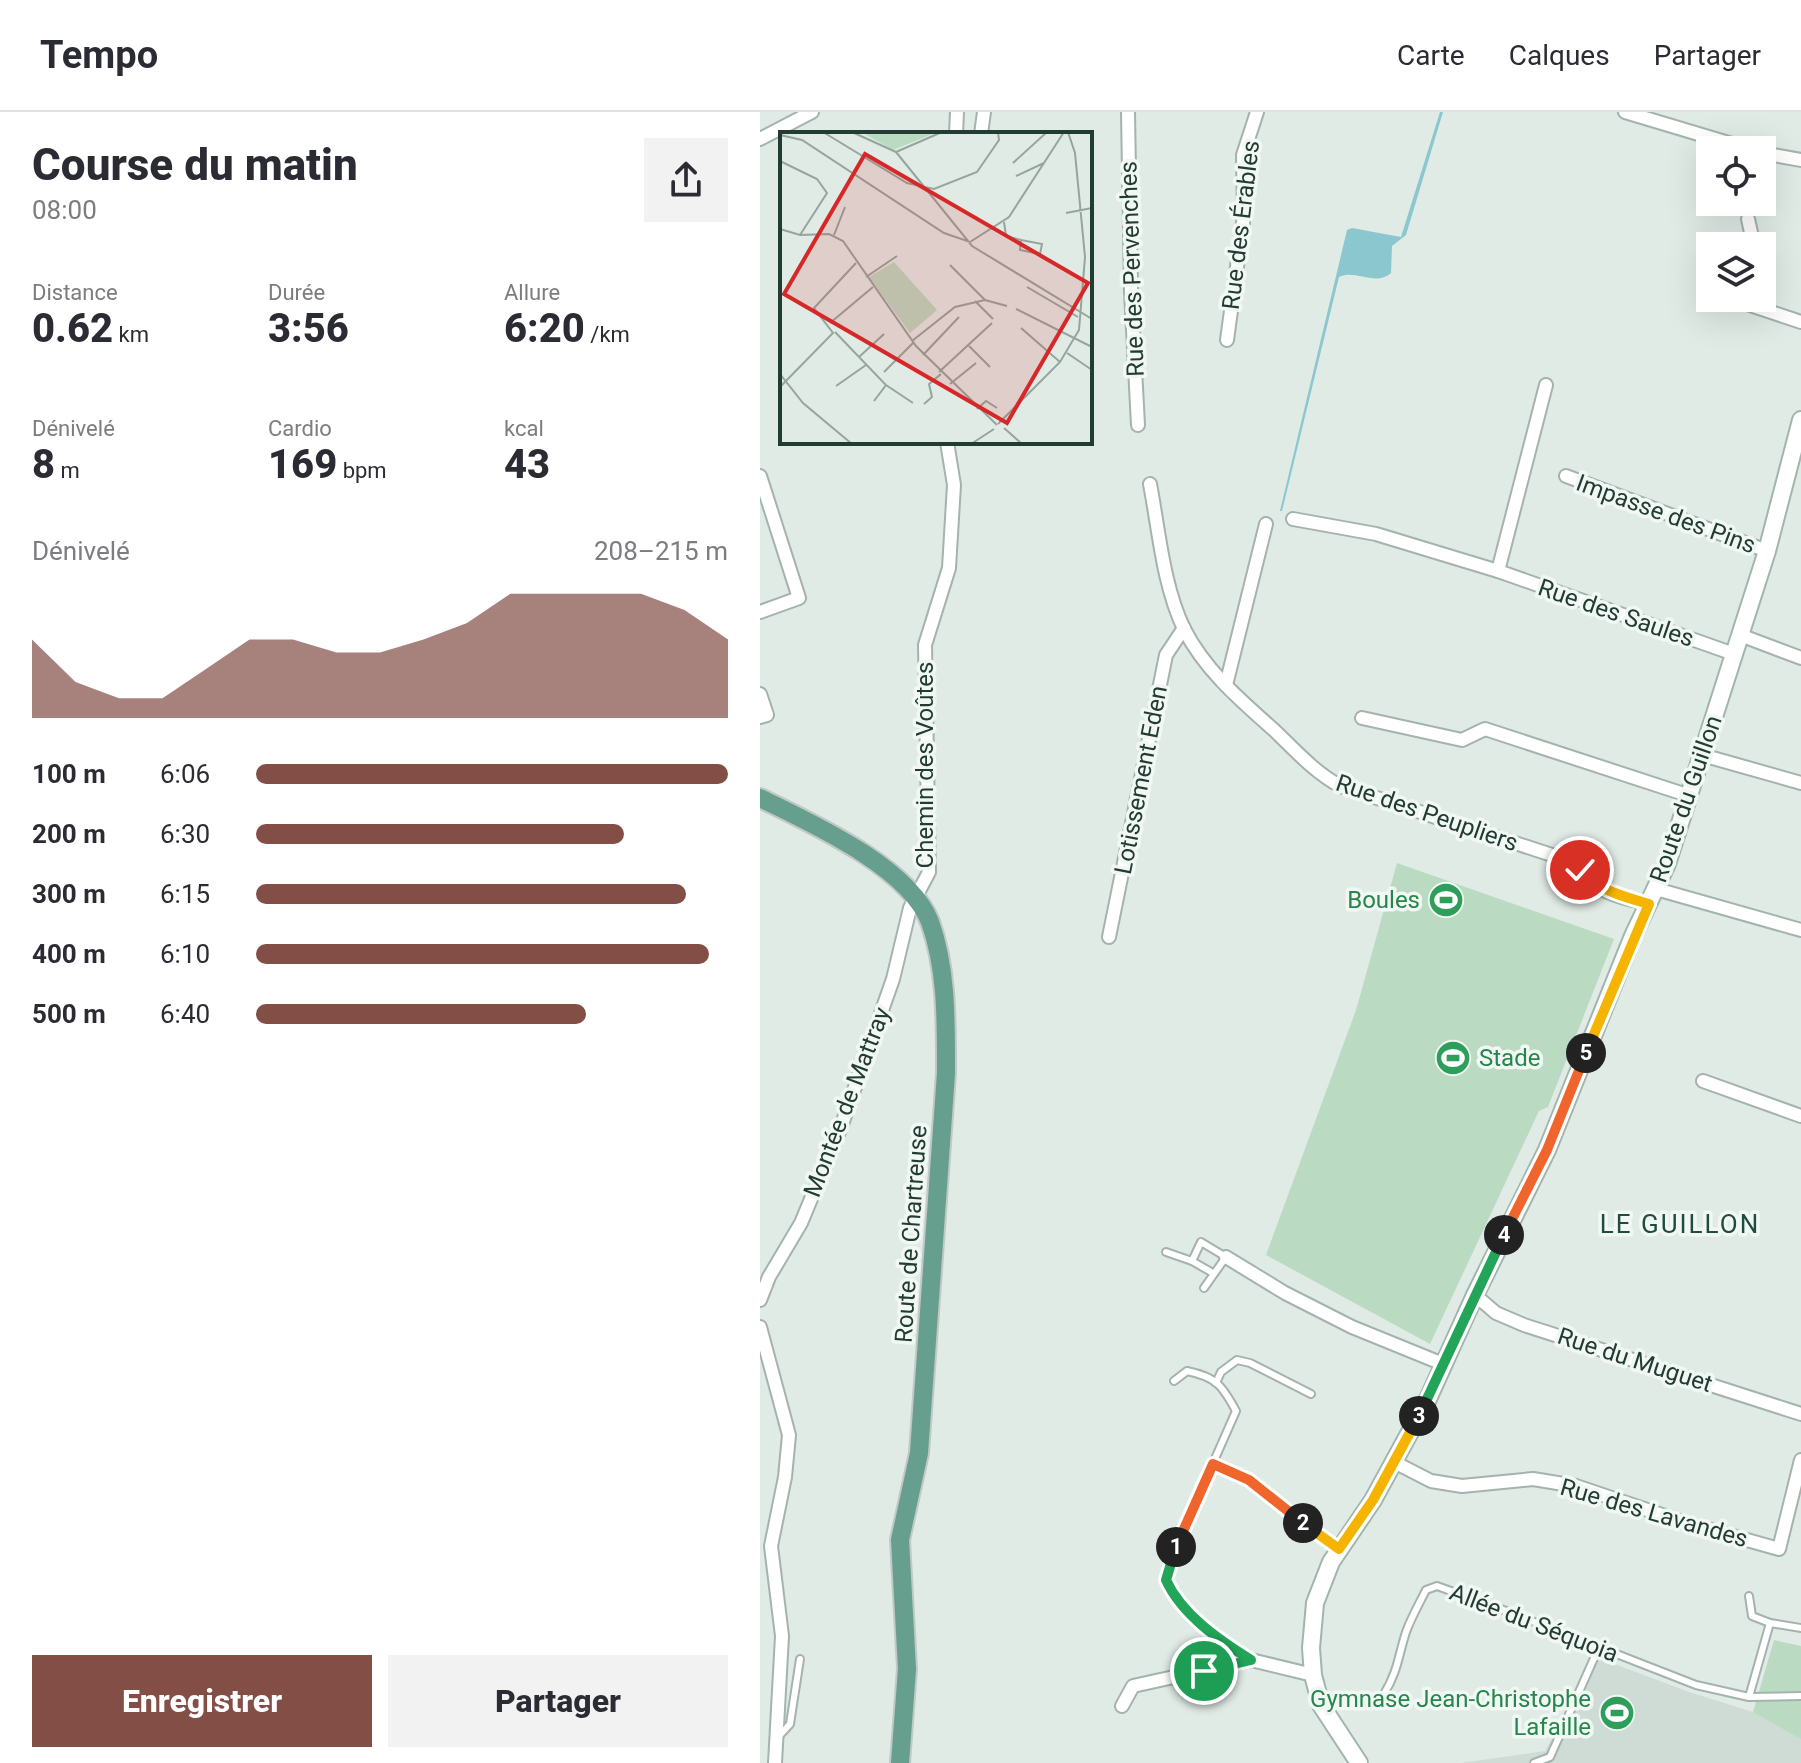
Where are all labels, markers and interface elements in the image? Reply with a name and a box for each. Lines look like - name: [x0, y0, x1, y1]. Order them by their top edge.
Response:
- text: Tempo: [40, 33, 158, 77]
- text: Carte: [1397, 39, 1465, 72]
- text: Calques: [1509, 39, 1610, 72]
- text: Partager: [1654, 39, 1761, 72]
- inset map: [780, 132, 1092, 444]
- map controls: [1696, 136, 1776, 312]
- button: locate: [1696, 136, 1776, 216]
- button: share: [644, 138, 728, 222]
- text: Course du matin: [32, 139, 358, 191]
- street label: Rue des Érables: [1217, 139, 1265, 311]
- street label: Rue des Pervenches: [1114, 161, 1150, 377]
- text: 08:00: [32, 195, 97, 225]
- button: layers: [1696, 232, 1776, 312]
- text: Distance: [32, 280, 118, 305]
- text: Durée: [268, 280, 325, 305]
- text: Allure: [504, 280, 560, 305]
- text: 0.62: [32, 305, 113, 352]
- text: 3:56: [268, 305, 349, 352]
- text: 6:20: [504, 305, 585, 352]
- text: km: [113, 322, 149, 347]
- text: /km: [585, 322, 630, 347]
- text: Dénivelé: [32, 416, 115, 441]
- text: Cardio: [268, 416, 332, 441]
- text: kcal: [504, 416, 544, 441]
- text: 8: [32, 441, 55, 488]
- text: 169: [268, 441, 337, 488]
- text: 43: [504, 441, 550, 488]
- text: m: [55, 458, 80, 483]
- text: bpm: [337, 458, 387, 483]
- street label: Impasse des Pins: [1573, 469, 1759, 559]
- text: Dénivelé: [32, 536, 130, 566]
- text: 208–215 m: [594, 536, 728, 566]
- street label: Rue des Saules: [1534, 573, 1698, 653]
- street label: Chemin des Voûtes: [911, 662, 939, 868]
- street label: Lotissement Eden: [1109, 683, 1173, 877]
- street label: Route du Guillon: [1644, 712, 1728, 886]
- text: 100 m: [32, 759, 106, 789]
- text: 6:06: [160, 759, 210, 789]
- street label: Rue des Peupliers: [1332, 769, 1522, 857]
- text: 200 m: [32, 819, 106, 849]
- text: 6:30: [160, 819, 210, 849]
- pin: [1546, 836, 1614, 904]
- icon: check: [1558, 848, 1602, 892]
- text: 300 m: [32, 879, 106, 909]
- text: 6:15: [160, 879, 210, 909]
- sports icon: Boules: [1427, 881, 1465, 919]
- place label: Boules: [1347, 886, 1420, 914]
- text: 400 m: [32, 939, 106, 969]
- text: 6:10: [160, 939, 210, 969]
- text: 500 m: [32, 999, 106, 1029]
- text: 6:40: [160, 999, 210, 1029]
- street label: Montée de Mattray: [798, 1003, 896, 1201]
- pin: 5: [1566, 1033, 1606, 1073]
- sports icon: Stade: [1434, 1039, 1472, 1077]
- text: 5: [1580, 1040, 1592, 1065]
- place label: Stade: [1479, 1044, 1540, 1072]
- street label: Route de Chartreuse: [889, 1124, 933, 1344]
- district label: LE GUILLON: [1600, 1209, 1760, 1239]
- pin: 4: [1484, 1215, 1524, 1255]
- text: 4: [1498, 1222, 1510, 1247]
- street label: Rue du Muguet: [1554, 1322, 1716, 1398]
- pin: 3: [1399, 1396, 1439, 1436]
- text: 3: [1413, 1403, 1425, 1428]
- street label: Rue des Lavandes: [1557, 1473, 1751, 1553]
- pin: 2: [1283, 1503, 1323, 1543]
- text: 2: [1297, 1510, 1309, 1535]
- pin: 1: [1156, 1527, 1196, 1567]
- text: 1: [1170, 1534, 1182, 1559]
- street label: Allée du Séquoia: [1446, 1578, 1622, 1668]
- pin: [1170, 1637, 1238, 1705]
- icon: arrive: [1182, 1649, 1226, 1693]
- button: Enregistrer: [32, 1655, 372, 1747]
- button: Partager: [388, 1655, 728, 1747]
- place label: Gymnase Jean-Christophe Lafaille: [1310, 1685, 1591, 1741]
- sports icon: Gymnase Jean-Christophe Lafaille: [1598, 1694, 1636, 1732]

